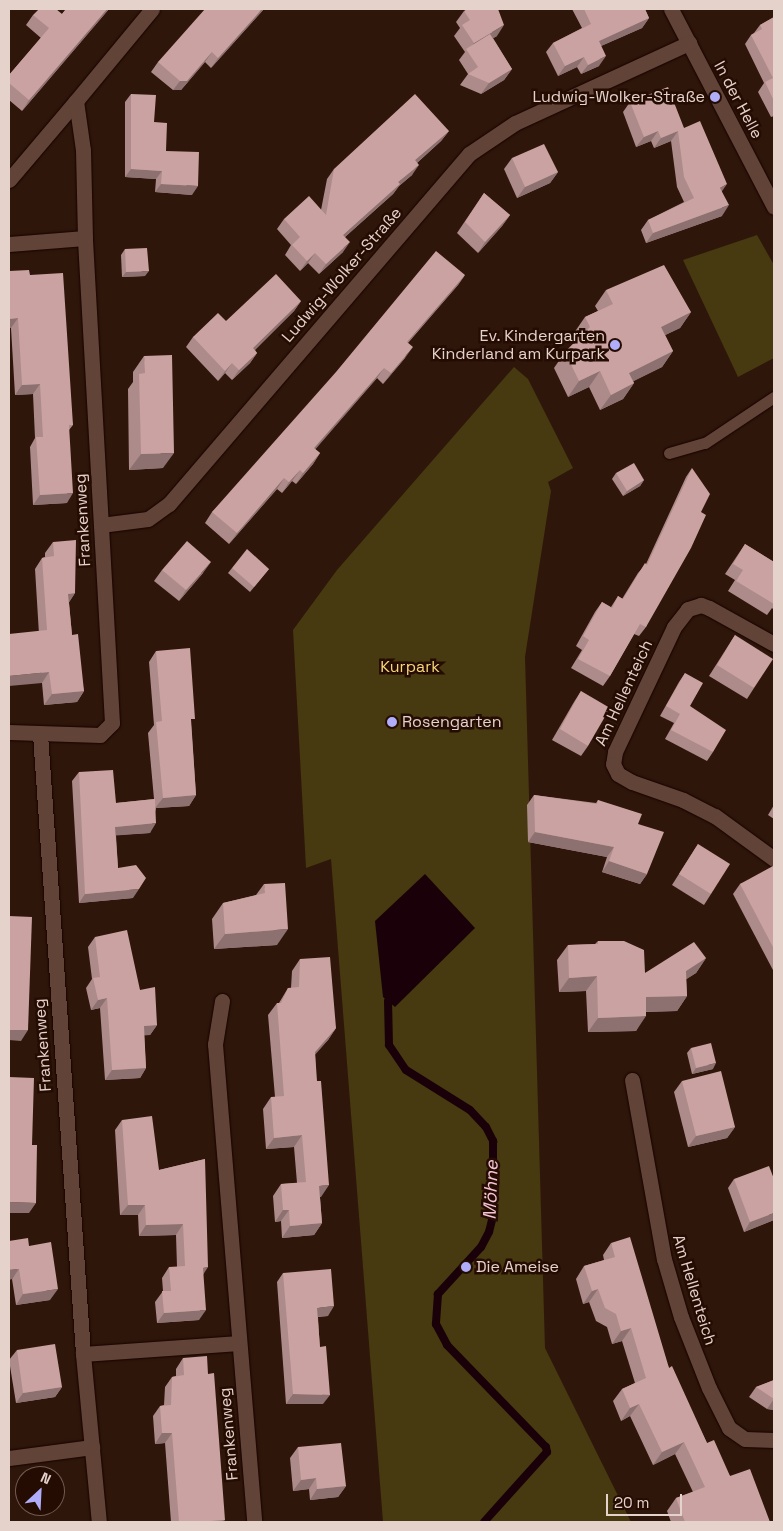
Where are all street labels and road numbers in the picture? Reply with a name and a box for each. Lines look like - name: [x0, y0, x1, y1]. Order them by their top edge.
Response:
- street label: In der Helle: [710, 58, 766, 142]
- street label: Ludwig-Wolker-Straße: [278, 204, 406, 346]
- street label: Frankenweg: [71, 473, 95, 567]
- street label: Am Hellenteich: [591, 637, 657, 749]
- street label: Frankenweg: [30, 998, 56, 1092]
- street label: Am Hellenteich: [668, 1232, 720, 1348]
- street label: Frankenweg: [215, 1387, 243, 1481]

